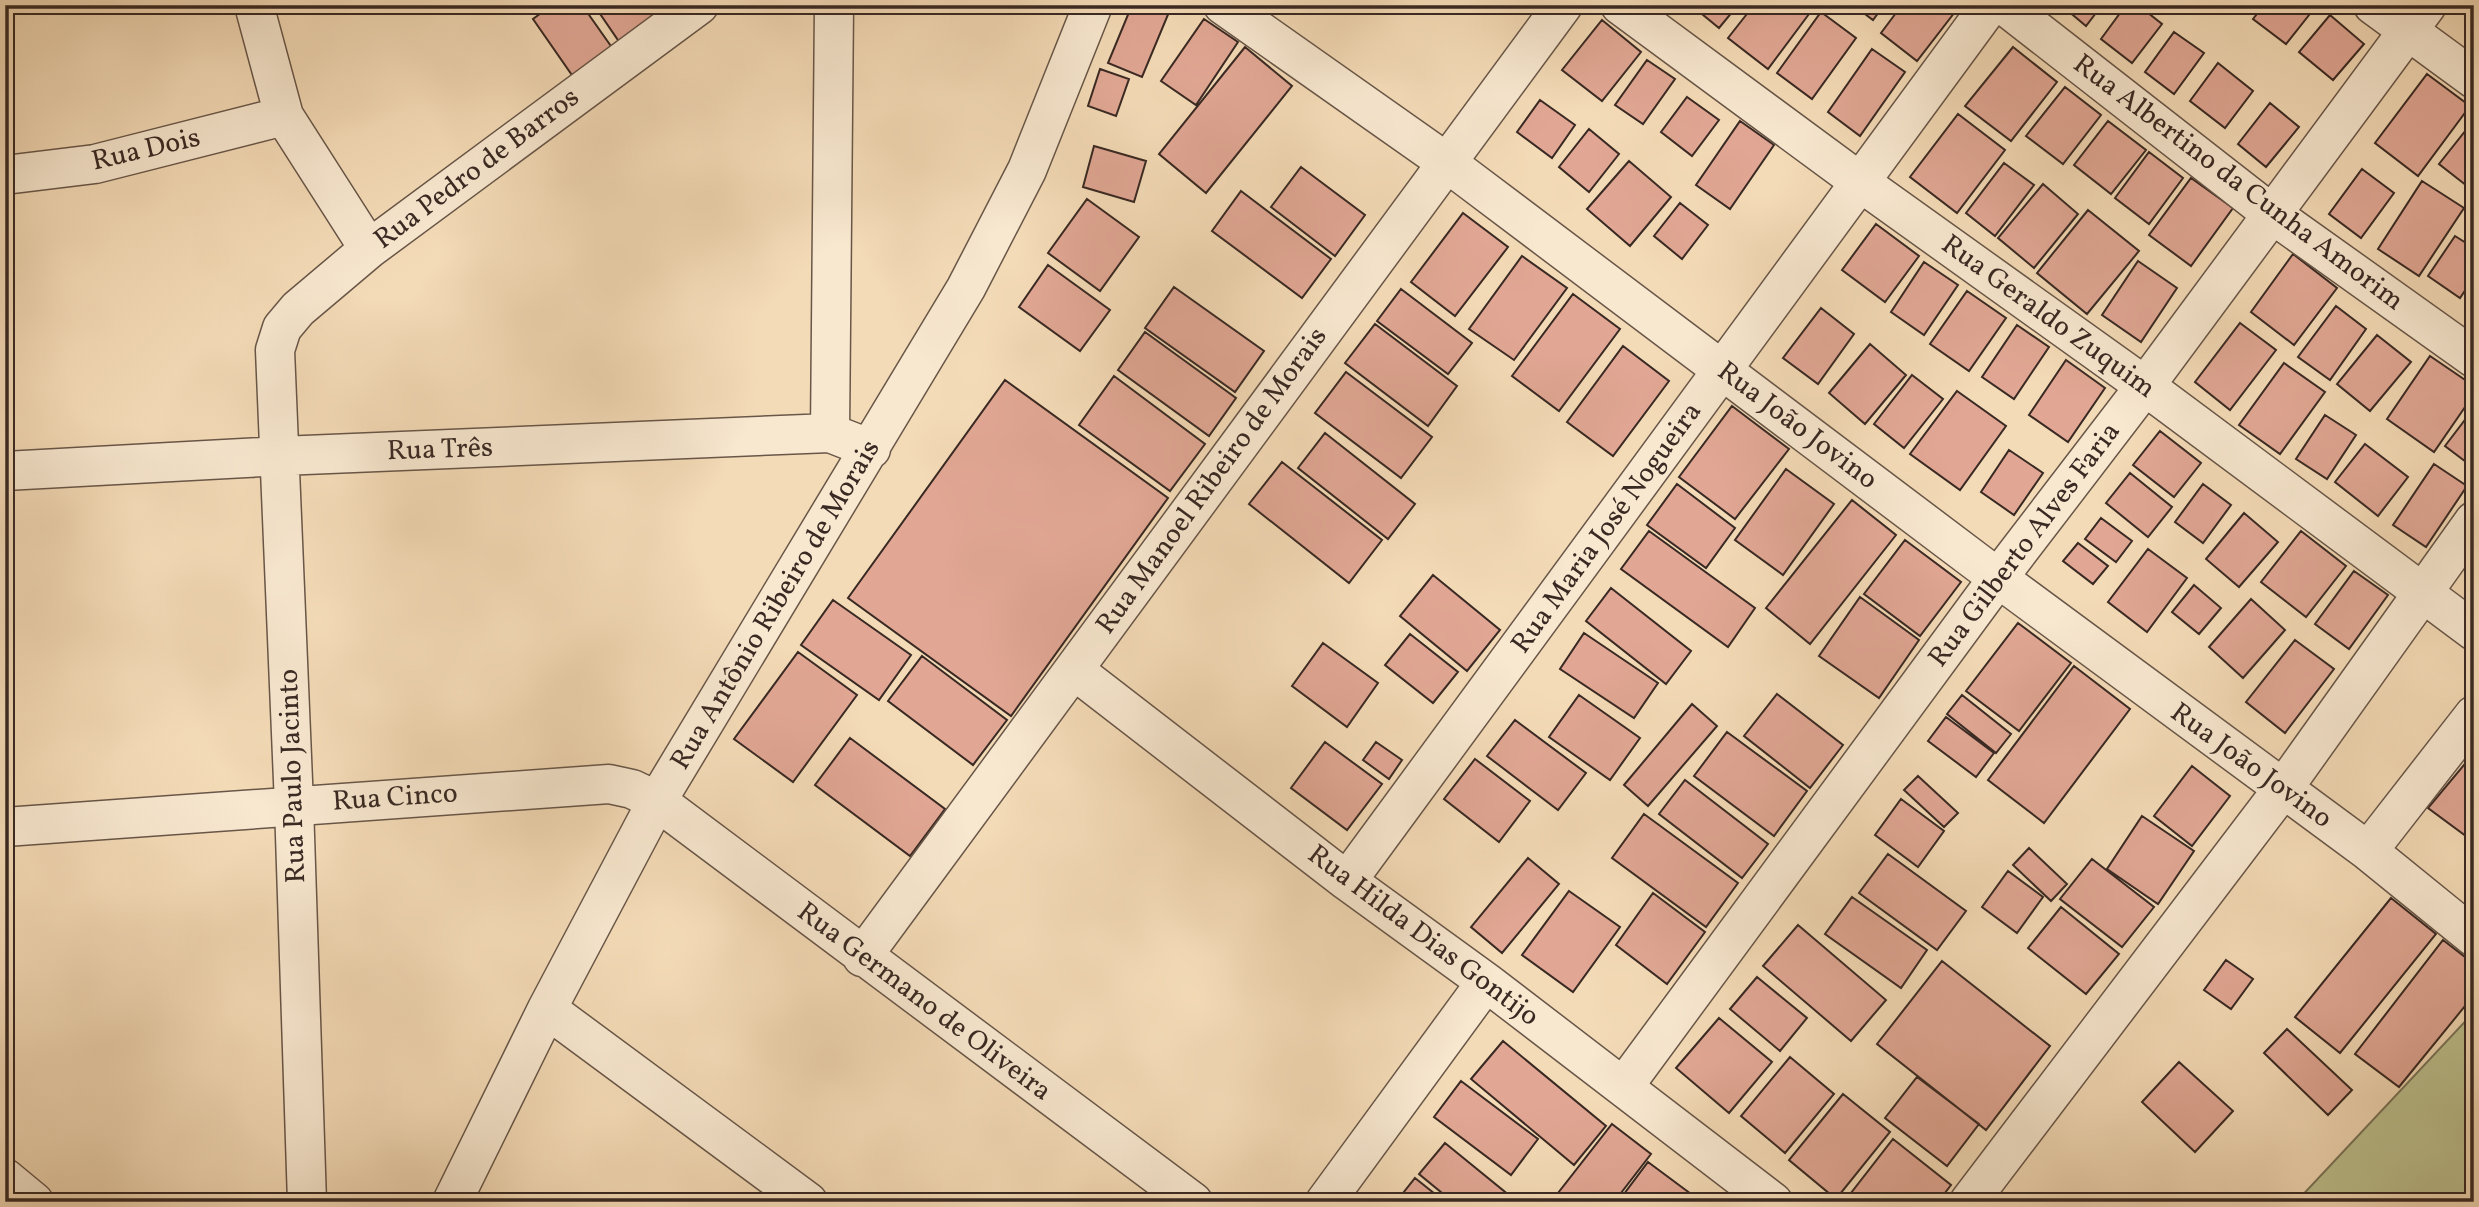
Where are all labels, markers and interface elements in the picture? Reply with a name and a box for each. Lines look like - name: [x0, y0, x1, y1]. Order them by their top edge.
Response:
- street label: Rua Albertino da Cunha Amorim: [2065, 46, 2411, 320]
- street label: Rua Pedro de Barros: [366, 79, 588, 259]
- street label: Rua Dois: [88, 119, 204, 181]
- street label: Rua Geraldo Zuquim: [1933, 226, 2163, 408]
- street label: Rua Manoel Ribeiro de Morais: [1087, 319, 1337, 643]
- street label: Rua João Jovino: [1709, 353, 1885, 499]
- street label: Rua Maria José Nogueira: [1502, 394, 1712, 662]
- street label: Rua Gilberto Alves Faria: [1920, 414, 2130, 676]
- street label: Rua Três: [386, 429, 494, 471]
- street label: Rua Antônio Ribeiro de Morais: [662, 433, 890, 777]
- street label: Rua Paulo Jacinto: [270, 668, 316, 884]
- street label: Rua João Jovino: [2162, 694, 2340, 838]
- street label: Rua Cinco: [331, 774, 459, 822]
- street label: Rua Hilda Dias Gontijo: [1299, 836, 1547, 1036]
- street label: Rua Germano de Oliveira: [789, 893, 1059, 1111]

